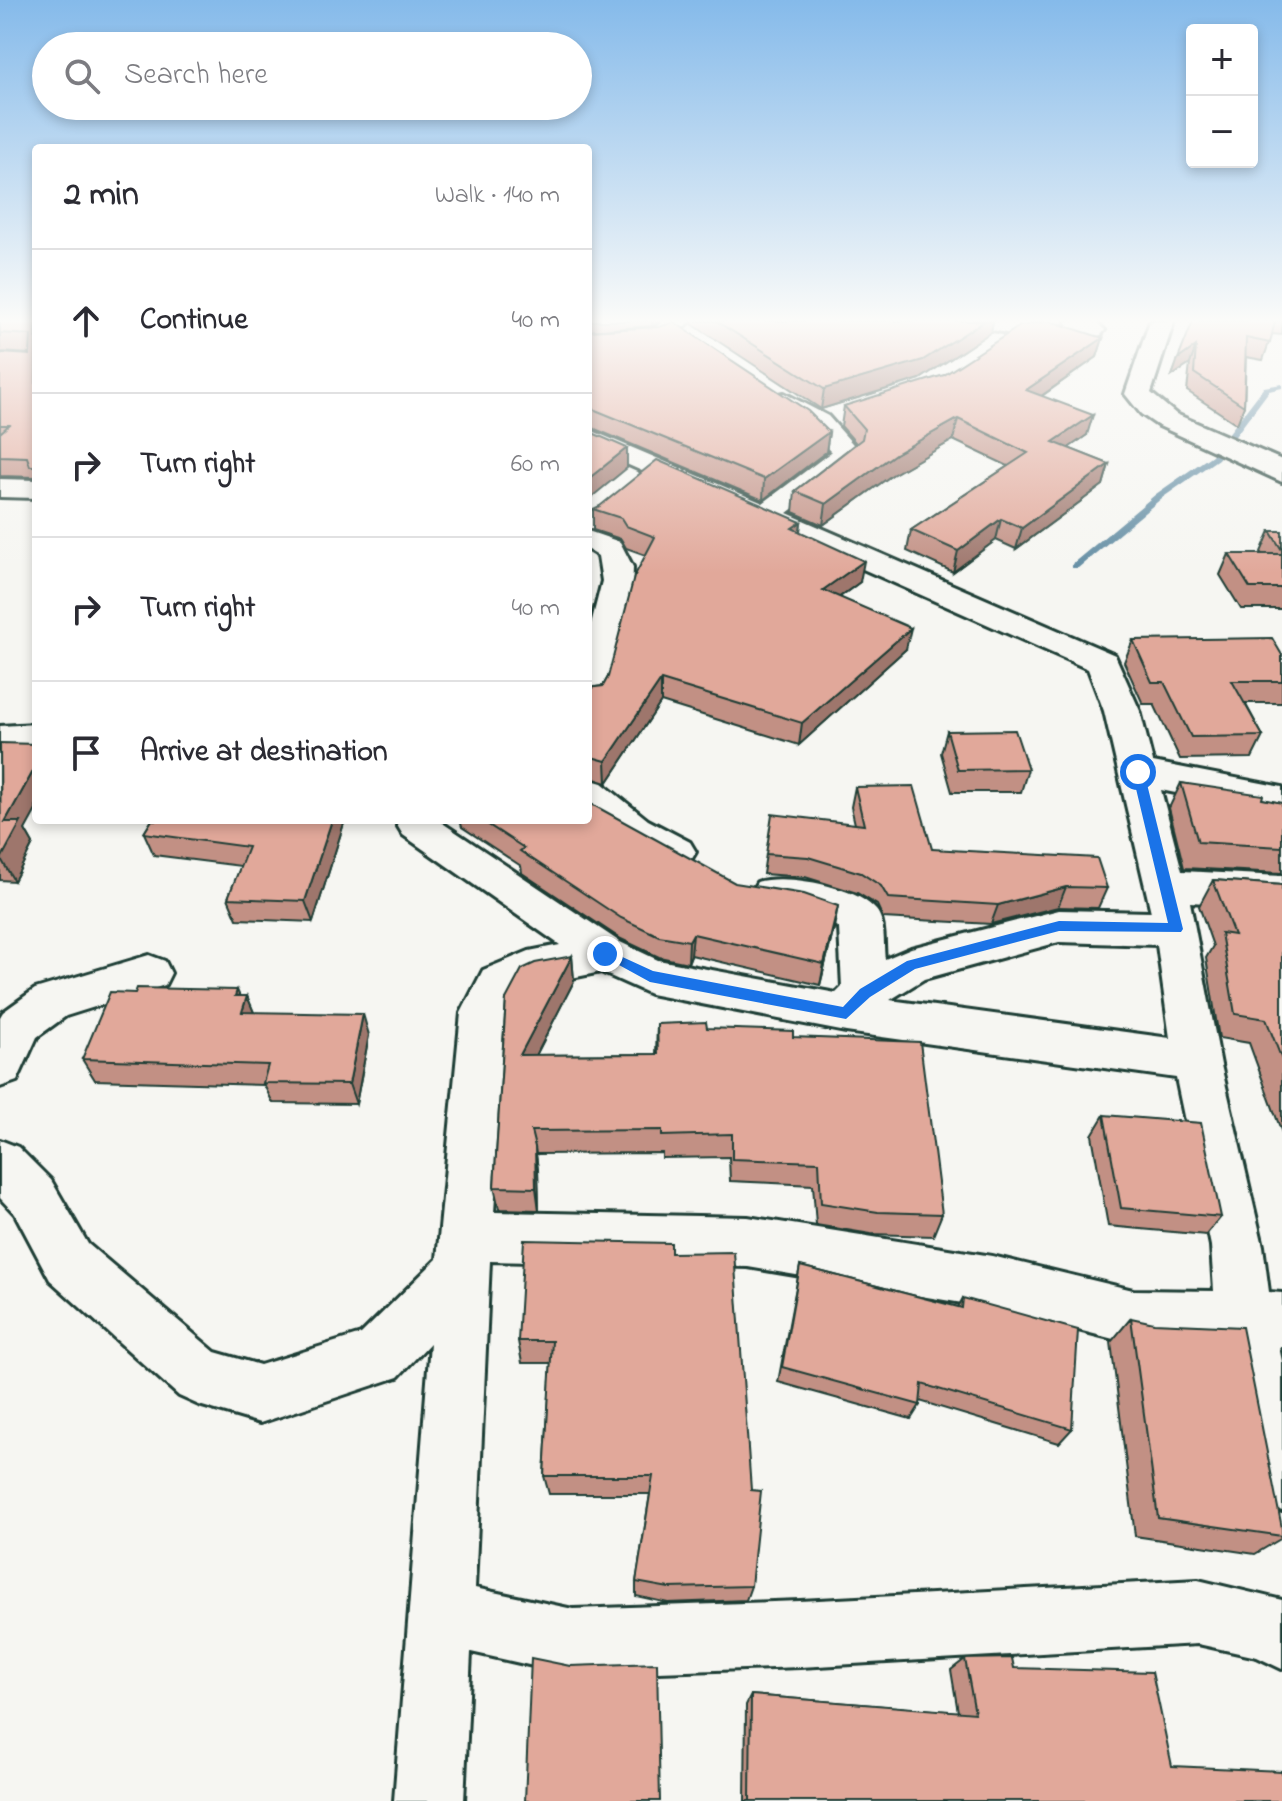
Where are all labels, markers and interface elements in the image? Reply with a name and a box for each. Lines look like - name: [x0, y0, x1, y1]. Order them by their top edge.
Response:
- map controls: [1186, 24, 1258, 168]
- button: +: [1186, 24, 1258, 96]
- search box: [32, 32, 592, 120]
- icon: search: [60, 54, 104, 98]
- text: Search here: [124, 54, 268, 98]
- button: −: [1186, 96, 1258, 168]
- text: 2 min: [64, 171, 139, 221]
- text: Walk · 140 m: [435, 177, 560, 215]
- icon: ahead: [64, 299, 108, 343]
- text: Continue: [140, 299, 248, 343]
- text: 40 m: [511, 302, 560, 340]
- icon: right: [64, 443, 108, 487]
- text: Turn right: [140, 443, 255, 487]
- text: 60 m: [511, 446, 560, 484]
- icon: right: [64, 587, 108, 631]
- text: Turn right: [140, 587, 255, 631]
- text: 40 m: [511, 590, 560, 628]
- icon: arrive: [64, 731, 108, 775]
- text: Arrive at destination: [140, 731, 388, 775]
- route start: [1120, 754, 1156, 790]
- route end: [587, 936, 623, 972]

